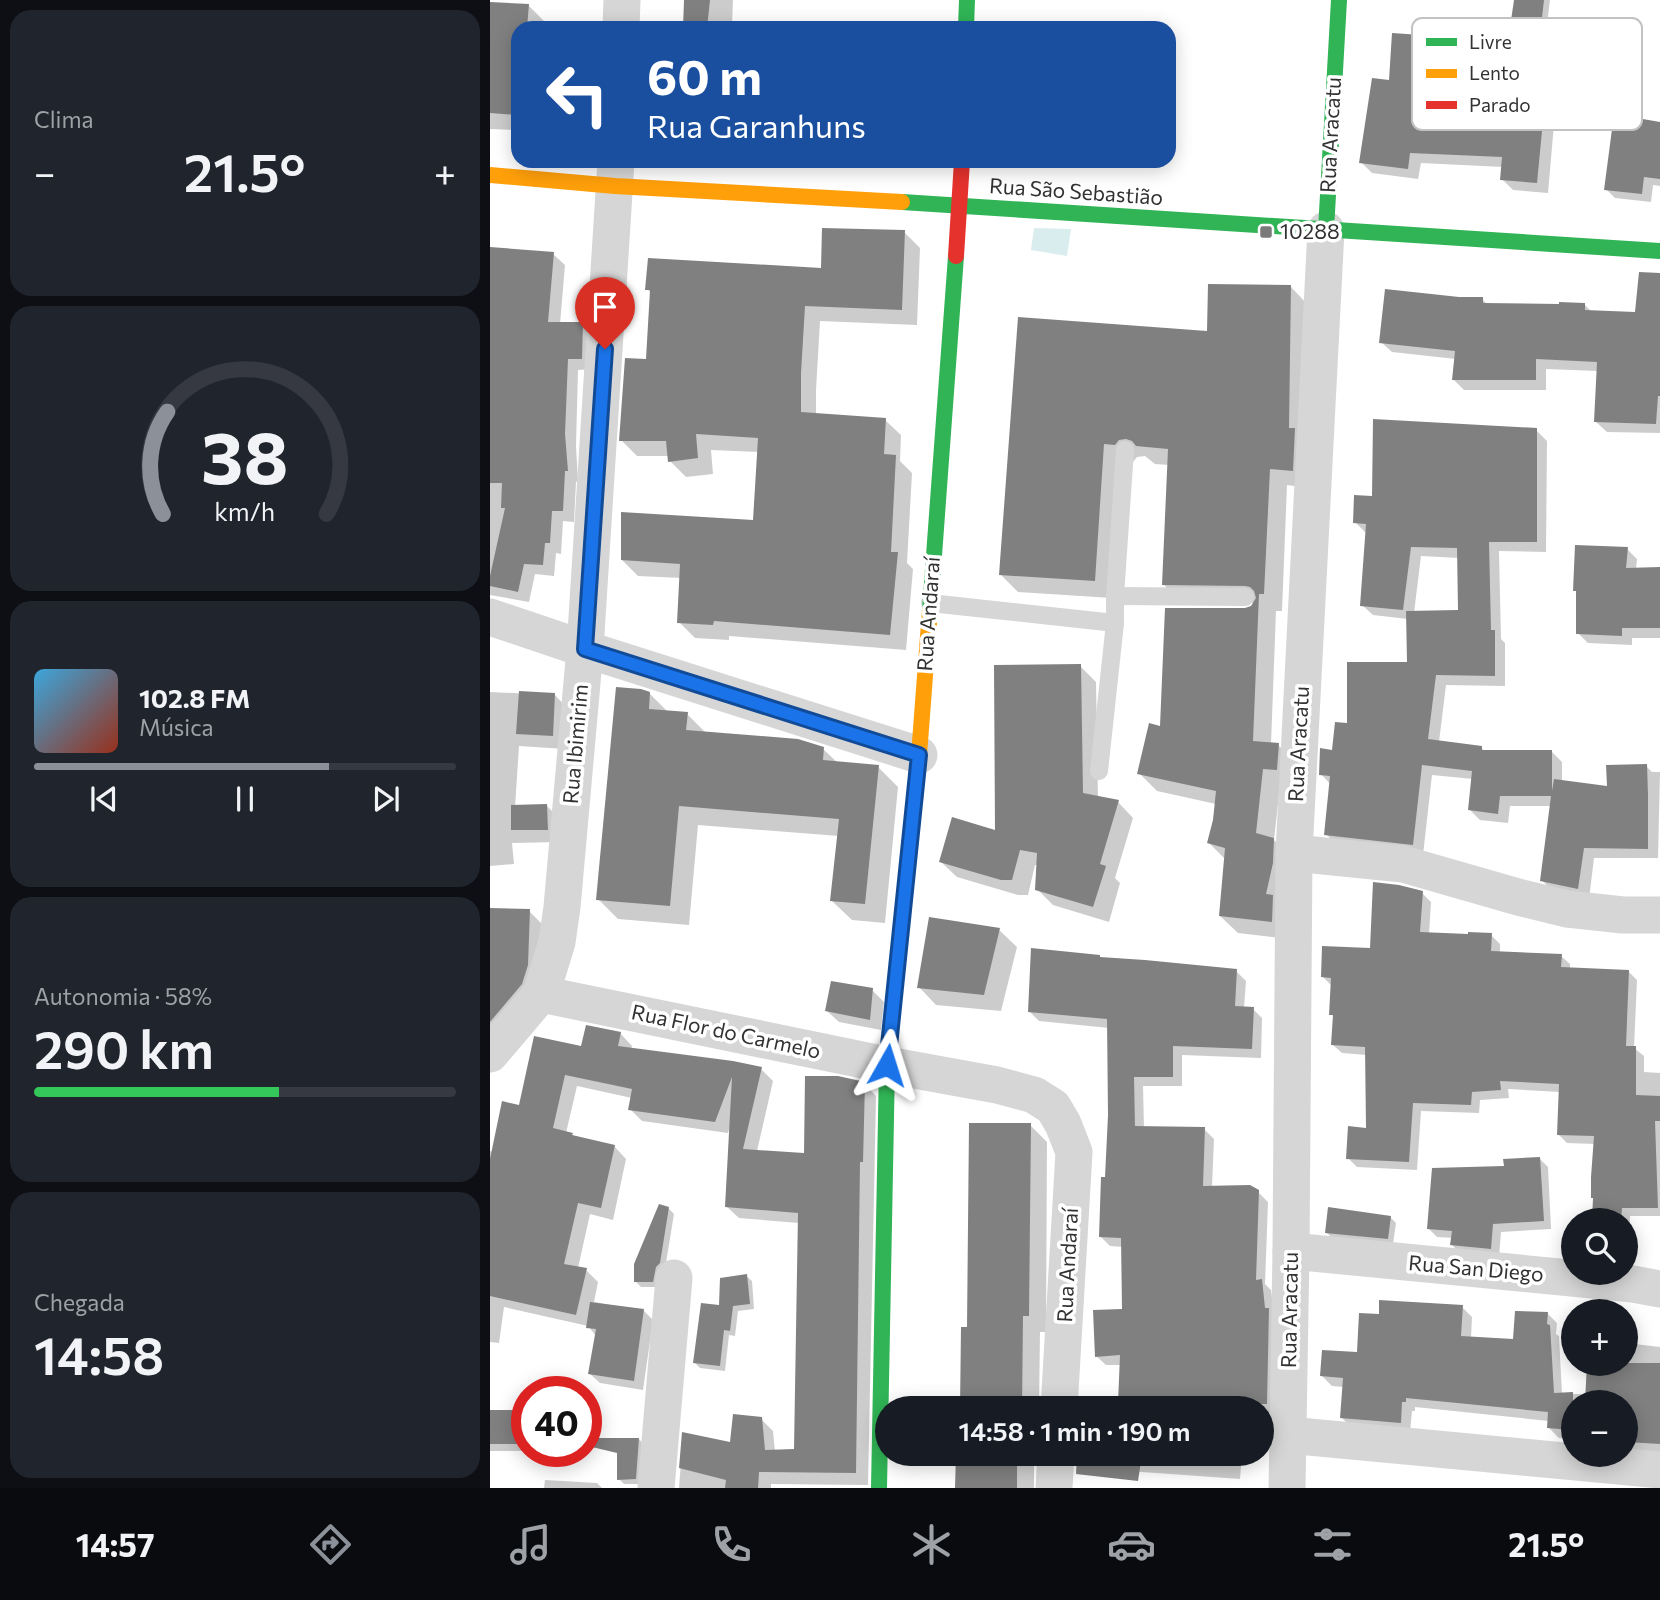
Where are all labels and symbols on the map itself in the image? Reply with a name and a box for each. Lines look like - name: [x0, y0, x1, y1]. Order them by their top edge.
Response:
- legend: [1412, 18, 1642, 130]
- text: Livre: [1469, 30, 1512, 53]
- text: Lento: [1469, 61, 1520, 84]
- street label: Rua Aracatu: [1314, 76, 1345, 194]
- text: Parado: [1469, 93, 1531, 116]
- street label: Rua São Sebastião: [988, 172, 1164, 209]
- place label: 10288: [1280, 218, 1340, 243]
- marker: 10288: [1258, 224, 1274, 240]
- pin: [575, 277, 635, 349]
- street label: Rua Andaraí: [911, 555, 944, 672]
- street label: Rua Ibimirim: [557, 683, 592, 805]
- street label: Rua Aracatu: [1282, 685, 1313, 803]
- street label: Rua Flor do Carmelo: [629, 998, 823, 1063]
- position arrow: [850, 1028, 924, 1102]
- street label: Rua Andaraí: [1051, 1206, 1082, 1323]
- street label: Rua San Diego: [1407, 1249, 1545, 1286]
- street label: Rua Aracatu: [1275, 1252, 1302, 1368]
- speed limit sign: 40: [511, 1376, 602, 1467]

